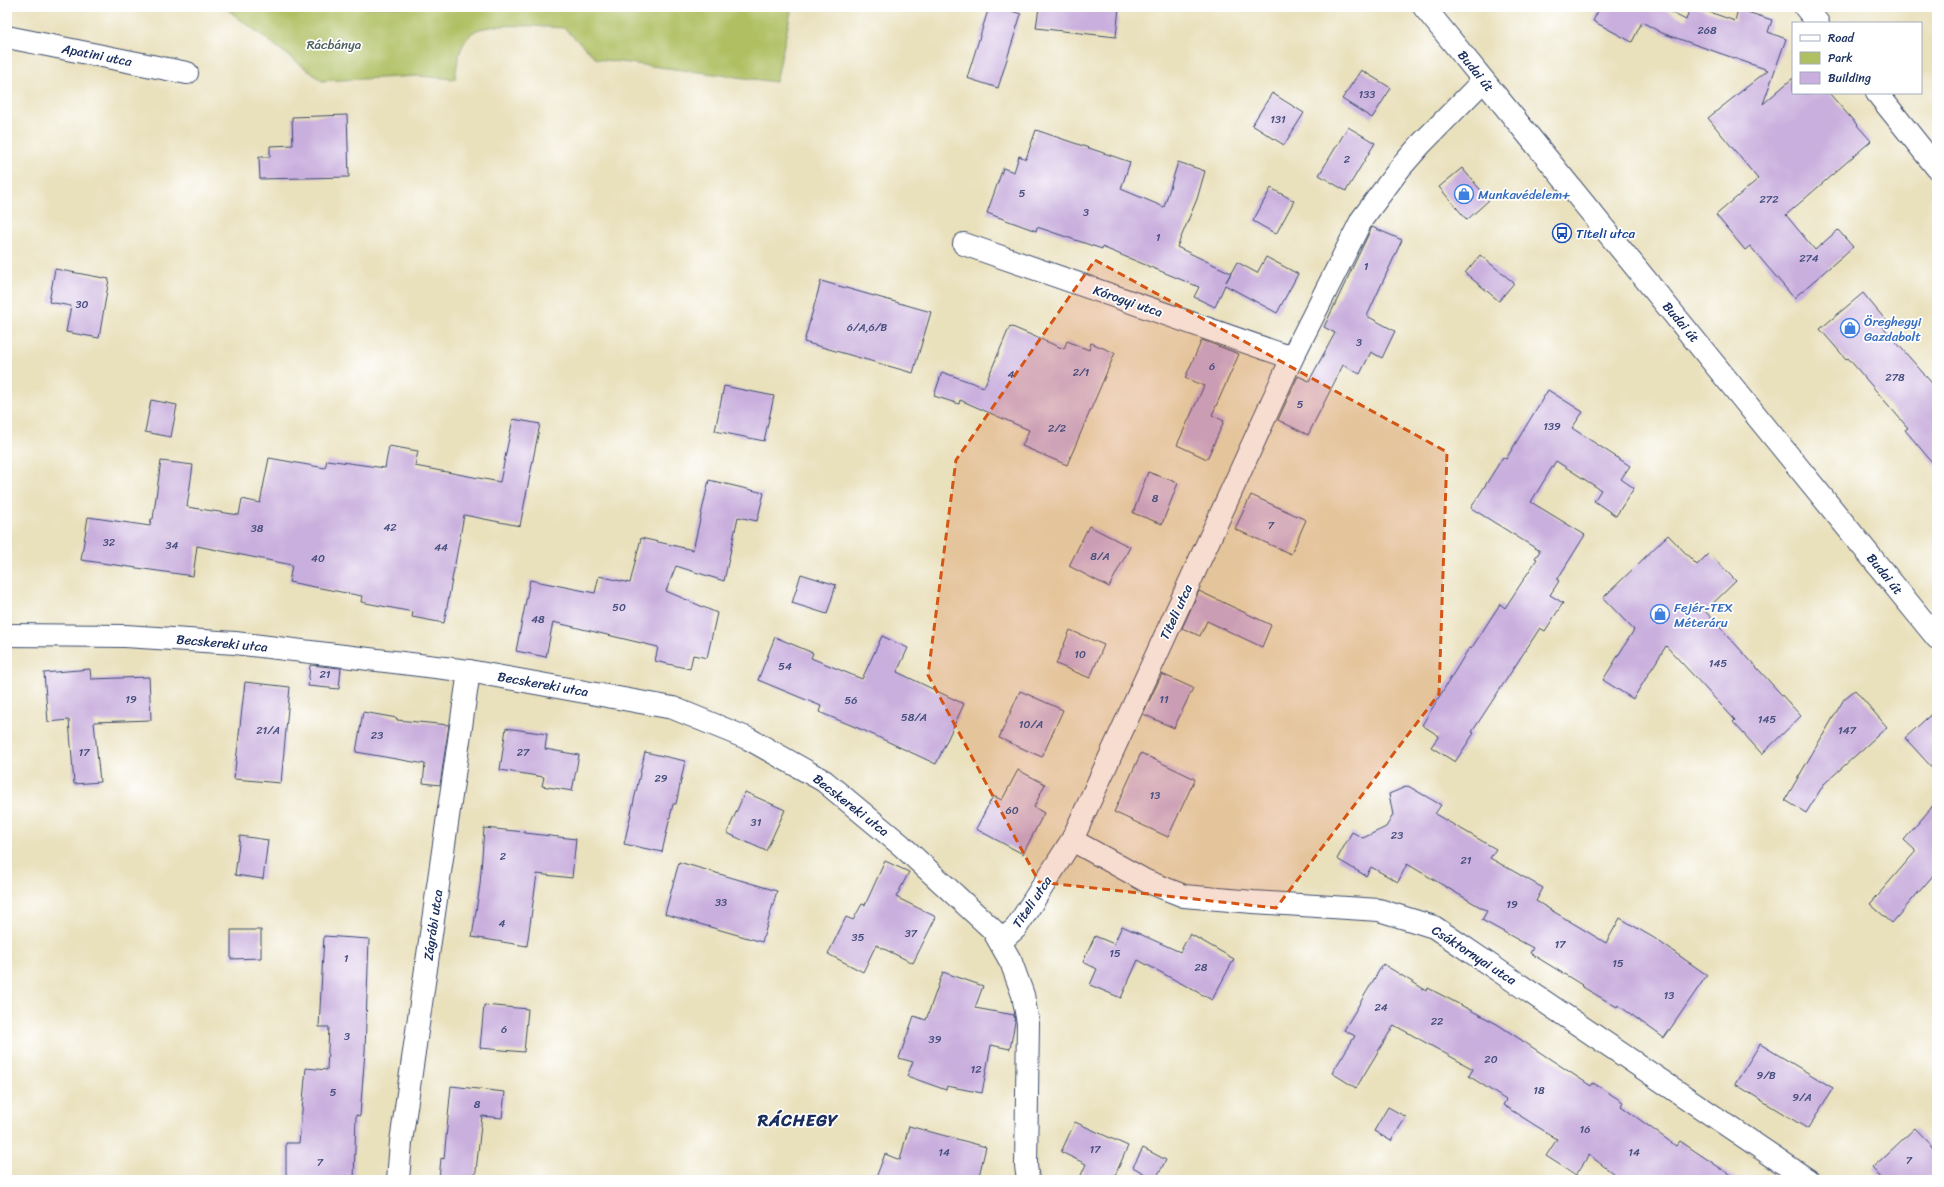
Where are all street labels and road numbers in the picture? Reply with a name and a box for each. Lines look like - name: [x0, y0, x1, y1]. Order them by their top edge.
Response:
- street label: Apatini utca: [59, 37, 134, 73]
- street label: Budai út: [1452, 45, 1500, 97]
- street label: Kórogyi utca: [1090, 278, 1166, 324]
- street label: Budai út: [1657, 296, 1705, 348]
- street label: Budai út: [1861, 548, 1909, 600]
- street label: Titeli utca: [1153, 580, 1199, 644]
- street label: Becskereki utca: [175, 628, 269, 658]
- street label: Becskereki utca: [496, 665, 591, 703]
- street label: Becskereki utca: [808, 768, 895, 843]
- street label: Titeli utca: [1006, 871, 1058, 933]
- street label: Zágrábi utca: [417, 887, 449, 962]
- street label: Csáktornyai utca: [1427, 919, 1522, 991]

